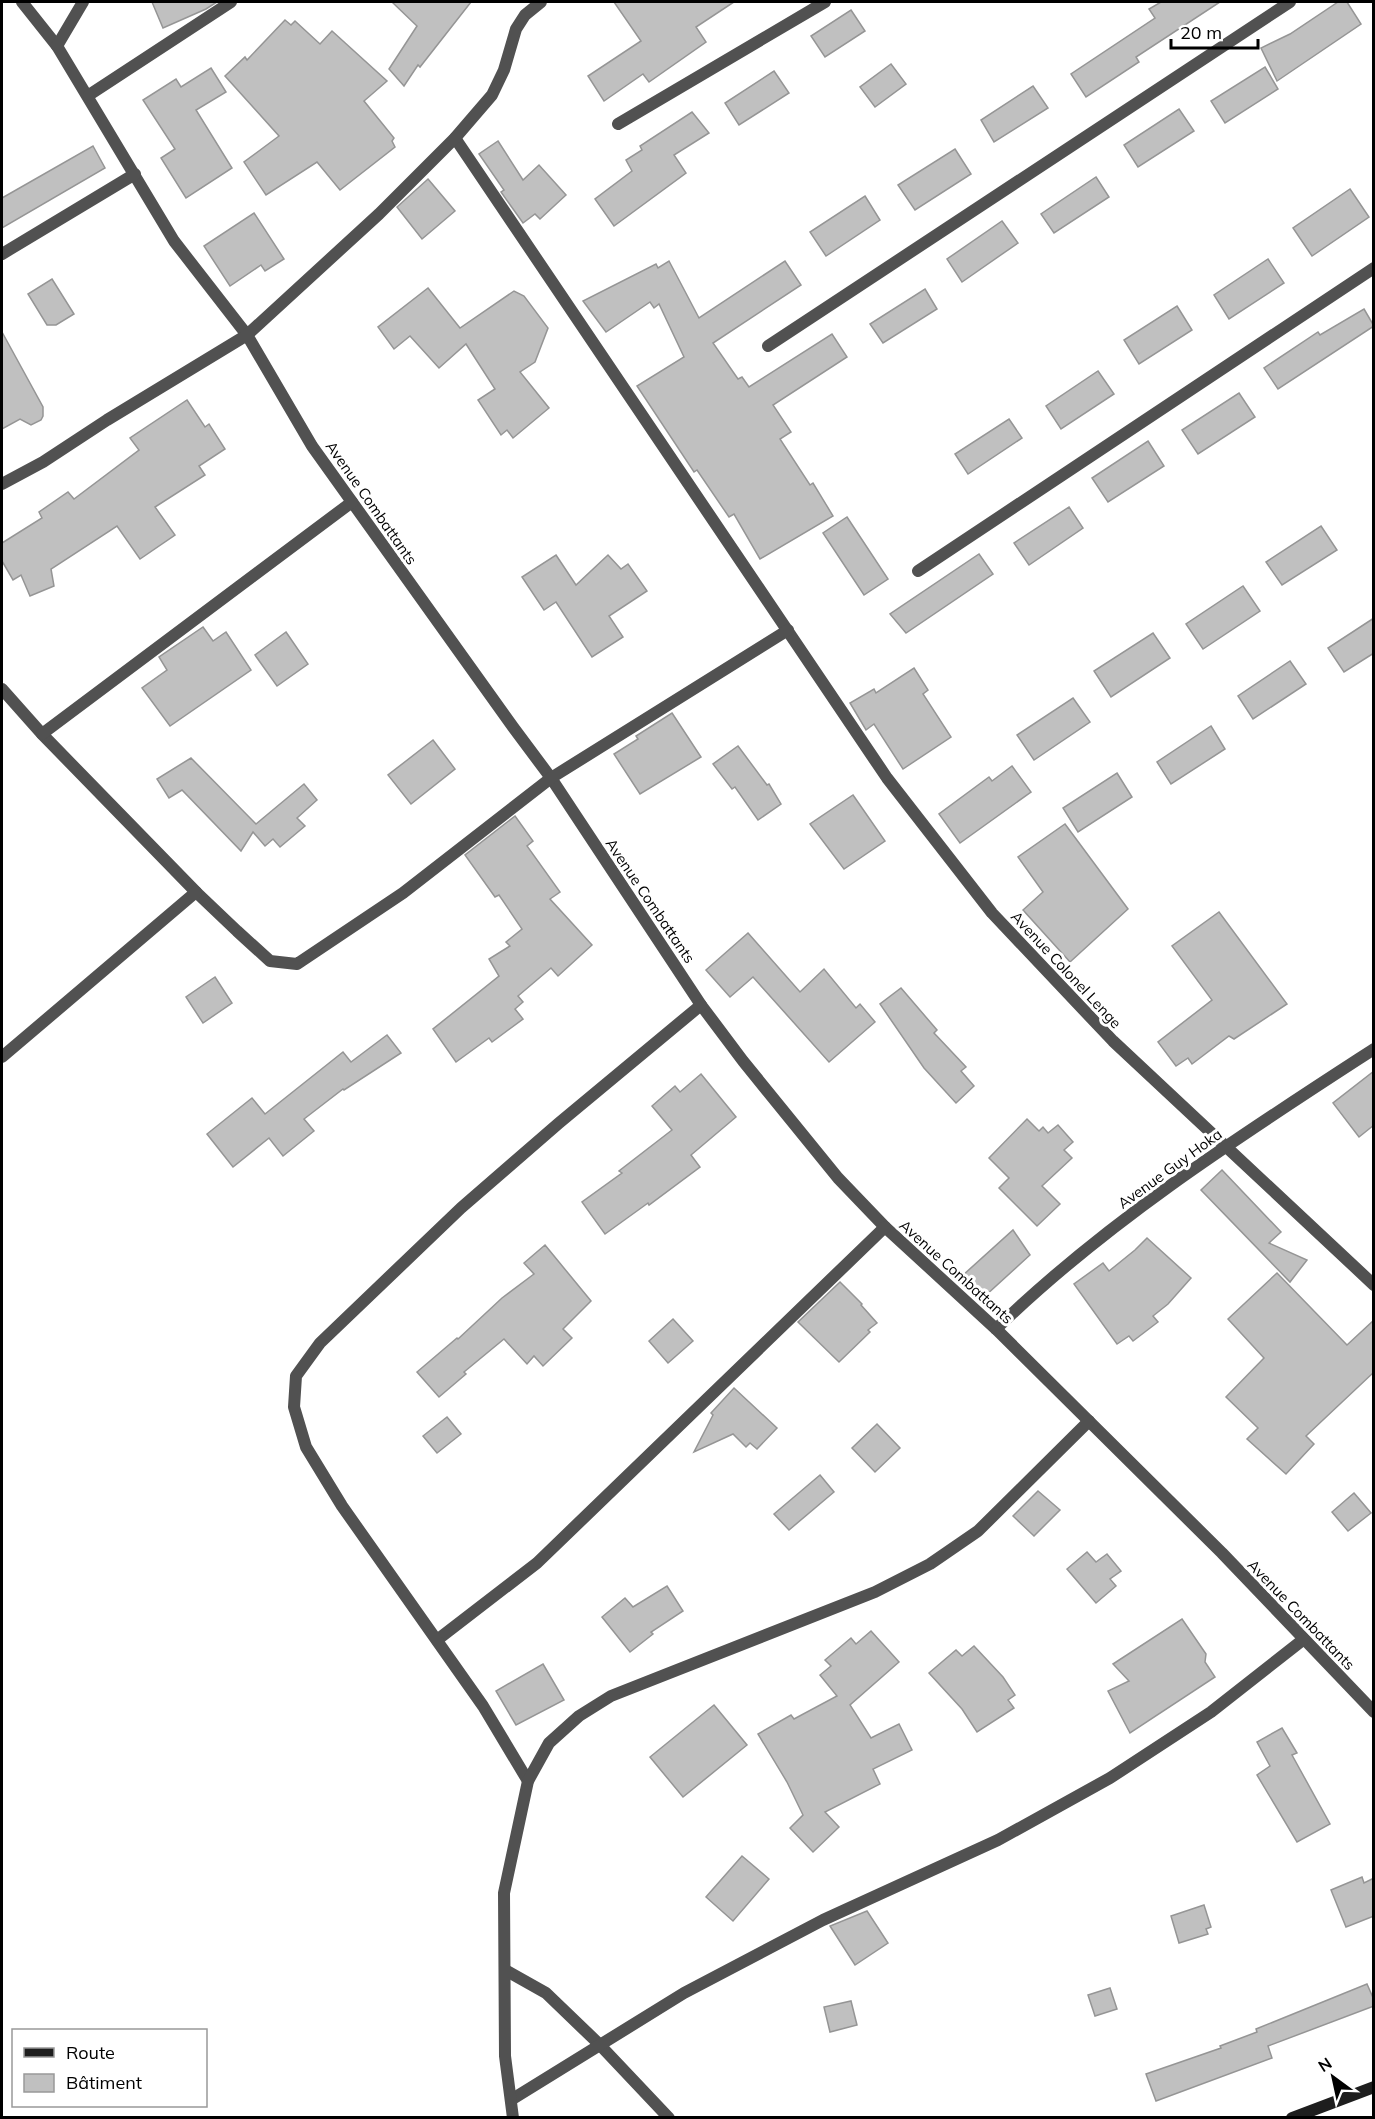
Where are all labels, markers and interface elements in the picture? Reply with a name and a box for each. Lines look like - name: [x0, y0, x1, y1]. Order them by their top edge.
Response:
- scale bar: [1171, 12, 1258, 50]
- text: 20 m: [1180, 21, 1222, 44]
- street label: Avenue Combattants: [322, 437, 421, 568]
- street label: Avenue Combattants: [602, 835, 699, 967]
- street label: Avenue Colonel Lenge: [1007, 907, 1126, 1032]
- street label: Avenue Guy Hoka: [1114, 1124, 1226, 1213]
- street label: Avenue Combattants: [896, 1216, 1017, 1328]
- street label: Avenue Combattants: [1244, 1555, 1359, 1674]
- legend: [12, 2029, 207, 2107]
- text: Route: [66, 2041, 115, 2064]
- north arrow: [1303, 2047, 1363, 2107]
- text: N: [1314, 2053, 1335, 2076]
- text: Bâtiment: [66, 2071, 142, 2094]

